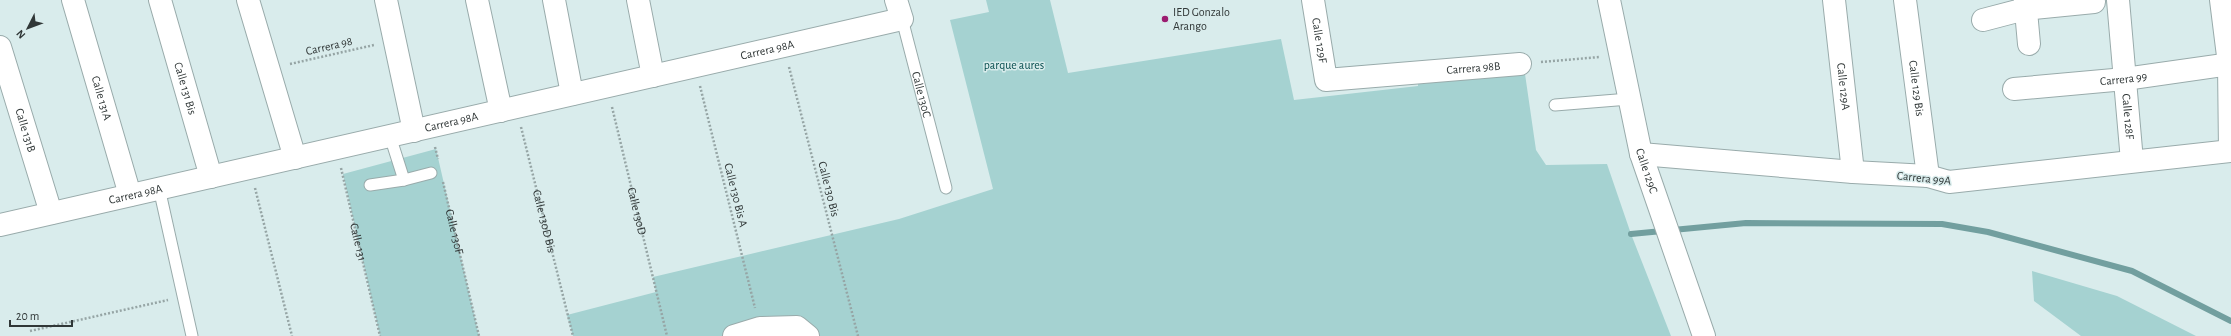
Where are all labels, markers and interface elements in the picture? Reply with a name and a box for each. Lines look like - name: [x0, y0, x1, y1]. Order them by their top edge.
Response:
- place label: IED Gonzalo Arango: [1173, 6, 1230, 32]
- north arrow: [8, 8, 48, 48]
- marker: IED Gonzalo Arango: [1160, 14, 1170, 24]
- street label: Calle 129F: [1310, 17, 1329, 65]
- text: N: [14, 28, 28, 41]
- street label: Carrera 98: [304, 35, 354, 57]
- street label: Carrera 98A: [739, 38, 795, 62]
- park label: parque aures: [984, 59, 1044, 71]
- street label: Carrera 98B: [1446, 60, 1501, 76]
- street label: Calle 129 Bis: [1907, 60, 1926, 117]
- street label: Calle 131 Bis: [172, 61, 199, 116]
- street label: Calle 129A: [1835, 62, 1852, 111]
- street label: Calle 130C: [910, 70, 933, 119]
- street label: Carrera 99: [2099, 70, 2148, 87]
- street label: Calle 131A: [89, 74, 114, 121]
- street label: Calle 128F: [2120, 93, 2136, 141]
- street label: Calle 131B: [13, 107, 38, 153]
- street label: Carrera 98A: [423, 110, 479, 134]
- street label: Calle 129C: [1634, 147, 1660, 195]
- street label: Calle 130 Bis: [816, 160, 842, 218]
- street label: Calle 130 Bis A: [722, 162, 750, 228]
- street label: Carrera 99A: [1896, 169, 1952, 187]
- street label: Carrera 98A: [108, 182, 164, 206]
- street label: Calle 130D: [625, 186, 649, 236]
- street label: Calle 130D Bis: [531, 188, 558, 254]
- street label: Calle 130F: [444, 208, 466, 256]
- street label: Calle 131: [348, 222, 368, 262]
- scale bar: [10, 302, 72, 328]
- text: 20 m: [16, 310, 39, 322]

